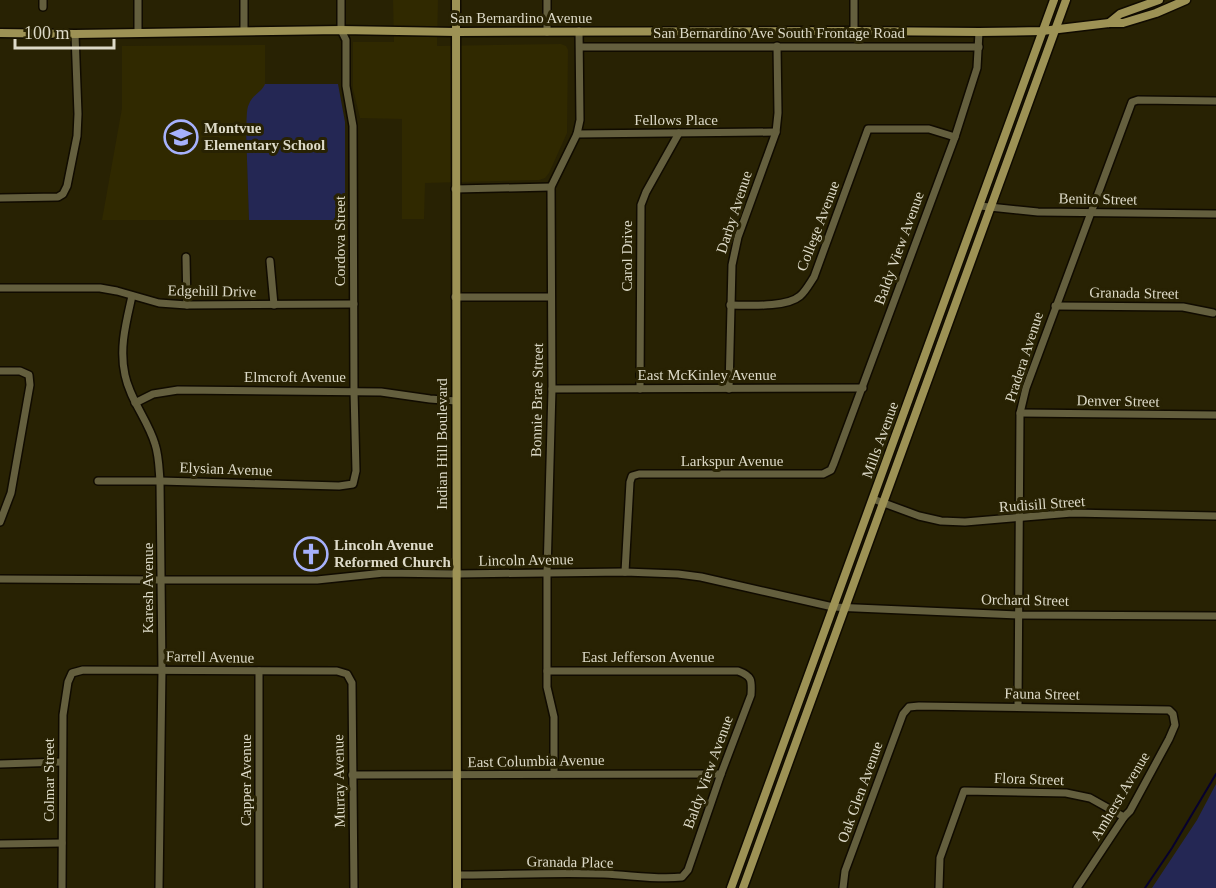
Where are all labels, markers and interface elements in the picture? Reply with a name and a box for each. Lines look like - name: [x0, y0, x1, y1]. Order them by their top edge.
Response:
- street label: San Bernardino Avenue: [450, 10, 592, 26]
- scale bar: [15, 12, 114, 50]
- text: 100 m: [24, 23, 70, 43]
- street label: San Bernardino Ave South Frontage Road: [653, 25, 905, 41]
- street label: Fellows Place: [634, 112, 718, 128]
- school or university icon: Montvue Elementary School: [163, 119, 199, 155]
- place label: Montvue Elementary School: [204, 120, 325, 153]
- street label: Darby Avenue: [713, 168, 755, 255]
- street label: College Avenue: [793, 178, 843, 273]
- street label: Baldy View Avenue: [871, 189, 927, 307]
- street label: Benito Street: [1058, 190, 1138, 208]
- street label: Cordova Street: [332, 195, 348, 286]
- street label: Carol Drive: [619, 220, 635, 292]
- street label: Edgehill Drive: [167, 282, 257, 300]
- street label: Granada Street: [1089, 284, 1180, 302]
- street label: Pradera Avenue: [1002, 309, 1046, 404]
- street label: Bonnie Brae Street: [528, 342, 546, 457]
- street label: East McKinley Avenue: [638, 367, 777, 383]
- street label: Elmcroft Avenue: [244, 369, 346, 385]
- street label: Indian Hill Boulevard: [434, 378, 450, 510]
- street label: Denver Street: [1076, 392, 1160, 410]
- street label: Mills Avenue: [859, 399, 901, 480]
- street label: Larkspur Avenue: [681, 453, 784, 469]
- street label: Elysian Avenue: [179, 459, 273, 479]
- street label: Rudisill Street: [998, 493, 1086, 515]
- church icon: Lincoln Avenue Reformed Church: [293, 536, 329, 572]
- place label: Lincoln Avenue Reformed Church: [334, 537, 451, 570]
- street label: Karesh Avenue: [140, 542, 156, 633]
- street label: Lincoln Avenue: [478, 551, 574, 569]
- street label: Orchard Street: [981, 591, 1070, 609]
- street label: Farrell Avenue: [166, 648, 255, 666]
- street label: East Jefferson Avenue: [582, 649, 715, 665]
- street label: Fauna Street: [1004, 685, 1081, 703]
- street label: Baldy View Avenue: [680, 713, 736, 831]
- street label: Capper Avenue: [238, 734, 254, 826]
- street label: Murray Avenue: [330, 734, 348, 828]
- street label: Colmar Street: [41, 737, 57, 822]
- street label: Oak Glen Avenue: [834, 739, 886, 845]
- street label: Amherst Avenue: [1087, 749, 1153, 843]
- street label: East Columbia Avenue: [467, 752, 605, 770]
- street label: Flora Street: [994, 770, 1065, 788]
- street label: Granada Place: [526, 853, 614, 871]

